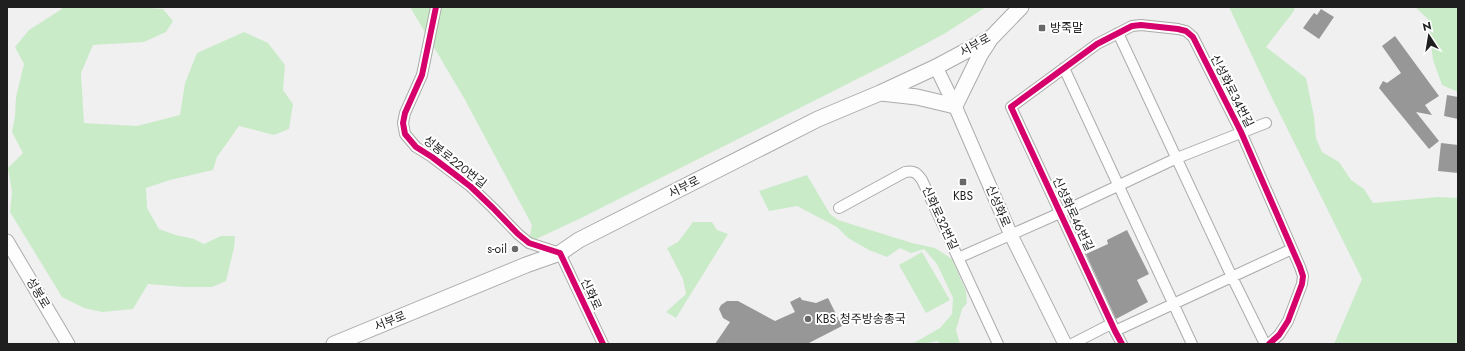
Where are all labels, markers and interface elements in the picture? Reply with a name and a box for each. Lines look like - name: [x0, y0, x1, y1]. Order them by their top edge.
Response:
- north arrow: [1409, 16, 1449, 56]
- text: N: [1421, 17, 1433, 35]
- place label: 방죽말: [1050, 19, 1083, 37]
- marker: 방죽말: [1037, 23, 1047, 33]
- street label: 서부로: [956, 29, 994, 61]
- street label: 신성화로34번길: [1206, 51, 1258, 131]
- street label: 성봉로220번길: [419, 131, 491, 193]
- street label: 서부로: [665, 171, 703, 203]
- street label: 신성화로46번길: [1048, 174, 1098, 254]
- marker: KBS: [958, 177, 968, 187]
- street label: 신성화로: [981, 182, 1015, 230]
- street label: 신화로32번길: [917, 183, 963, 253]
- place label: KBS: [953, 187, 973, 205]
- place label: s-oil: [487, 240, 507, 258]
- marker: s-oil: [510, 244, 520, 254]
- street label: 성봉로: [22, 274, 54, 312]
- street label: 신화로: [576, 275, 606, 313]
- street label: 서부로: [371, 306, 409, 336]
- place label: KBS 청주방송총국: [816, 310, 906, 328]
- marker: KBS 청주방송총국: [803, 314, 813, 324]

